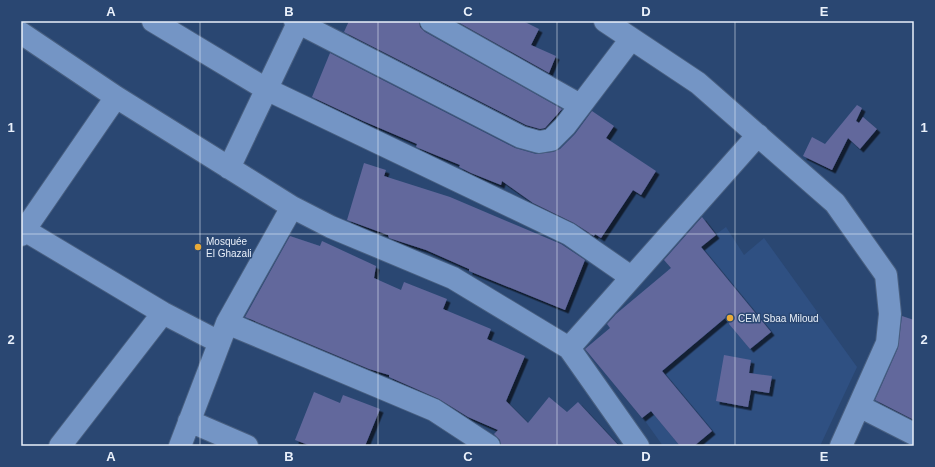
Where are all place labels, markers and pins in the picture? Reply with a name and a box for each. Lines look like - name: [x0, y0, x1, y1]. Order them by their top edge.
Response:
- place label: Mosquée El Ghazali: [206, 236, 252, 259]
- marker: Mosquée El Ghazali: [193, 242, 203, 252]
- marker: CEM Sbaa Miloud: [725, 313, 735, 323]
- place label: CEM Sbaa Miloud: [738, 313, 819, 324]

